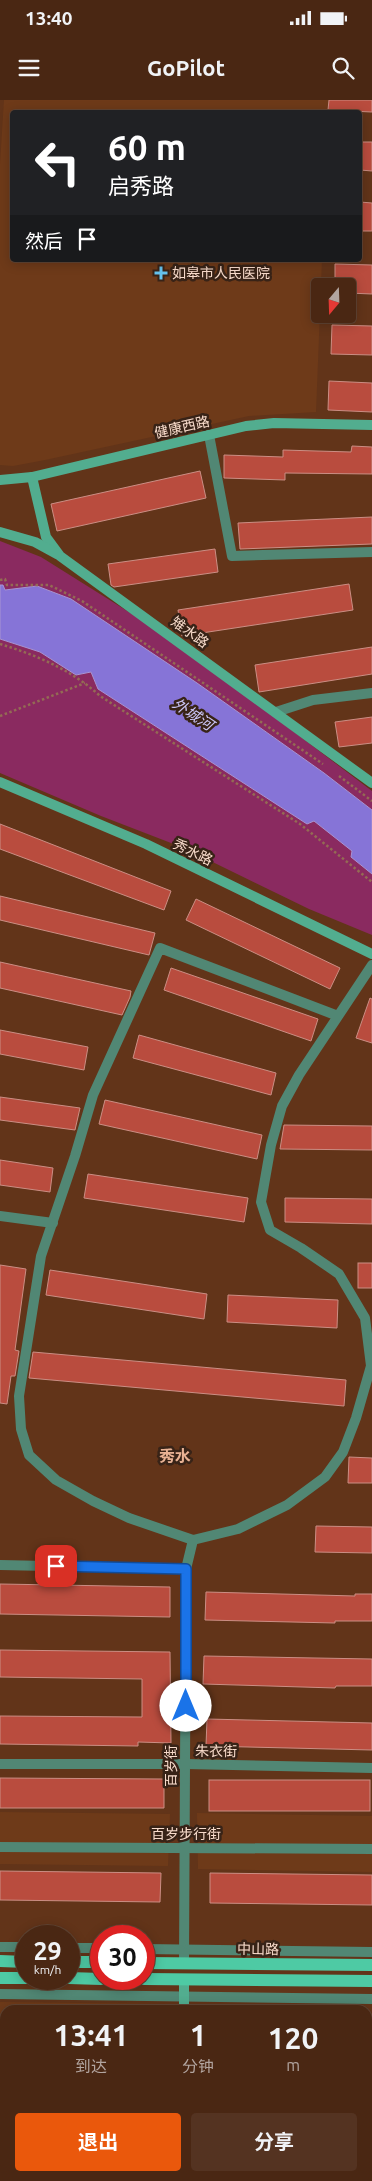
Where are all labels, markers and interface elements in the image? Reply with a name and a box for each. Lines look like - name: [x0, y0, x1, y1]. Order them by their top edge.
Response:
- text: 13:40: [25, 7, 73, 29]
- icon: menu: [15, 54, 43, 82]
- icon: search: [329, 54, 357, 82]
- text: GoPilot: [147, 55, 225, 80]
- text: 60 m: [108, 127, 186, 167]
- icon: left: [25, 130, 90, 195]
- text: 启秀路: [108, 173, 174, 198]
- icon: arrive: [73, 225, 101, 253]
- text: 然后: [25, 230, 63, 252]
- place label: 如皋市人民医院: [172, 265, 270, 281]
- marker: 如皋市人民医院: [154, 266, 168, 280]
- north arrow: [311, 278, 356, 322]
- map controls: [311, 278, 356, 323]
- street label: 健康西路: [153, 413, 211, 441]
- street label: 雉水路: [168, 613, 212, 651]
- water label: 外城河: [169, 695, 219, 735]
- street label: 秀水路: [171, 836, 215, 868]
- district label: 秀水: [159, 1447, 191, 1465]
- pin: [35, 1545, 77, 1587]
- icon: arrive: [42, 1552, 70, 1580]
- position arrow: [159, 1679, 211, 1731]
- street label: 朱衣街: [195, 1743, 237, 1759]
- street label: 百岁街: [163, 1745, 179, 1787]
- street label: 百岁步行街: [151, 1826, 221, 1842]
- speed limit sign: 30: [90, 1925, 155, 1990]
- text: 29: [33, 1937, 62, 1965]
- street label: 中山路: [237, 1941, 279, 1957]
- text: km/h: [34, 1963, 61, 1976]
- text: 13:41: [54, 2018, 129, 2052]
- text: 1: [190, 2018, 207, 2052]
- text: 120: [268, 2021, 318, 2055]
- text: m: [286, 2056, 300, 2074]
- text: 到达: [75, 2057, 107, 2075]
- text: 分钟: [182, 2057, 214, 2075]
- button: 退出: [15, 2113, 181, 2171]
- button: 分享: [191, 2113, 357, 2171]

